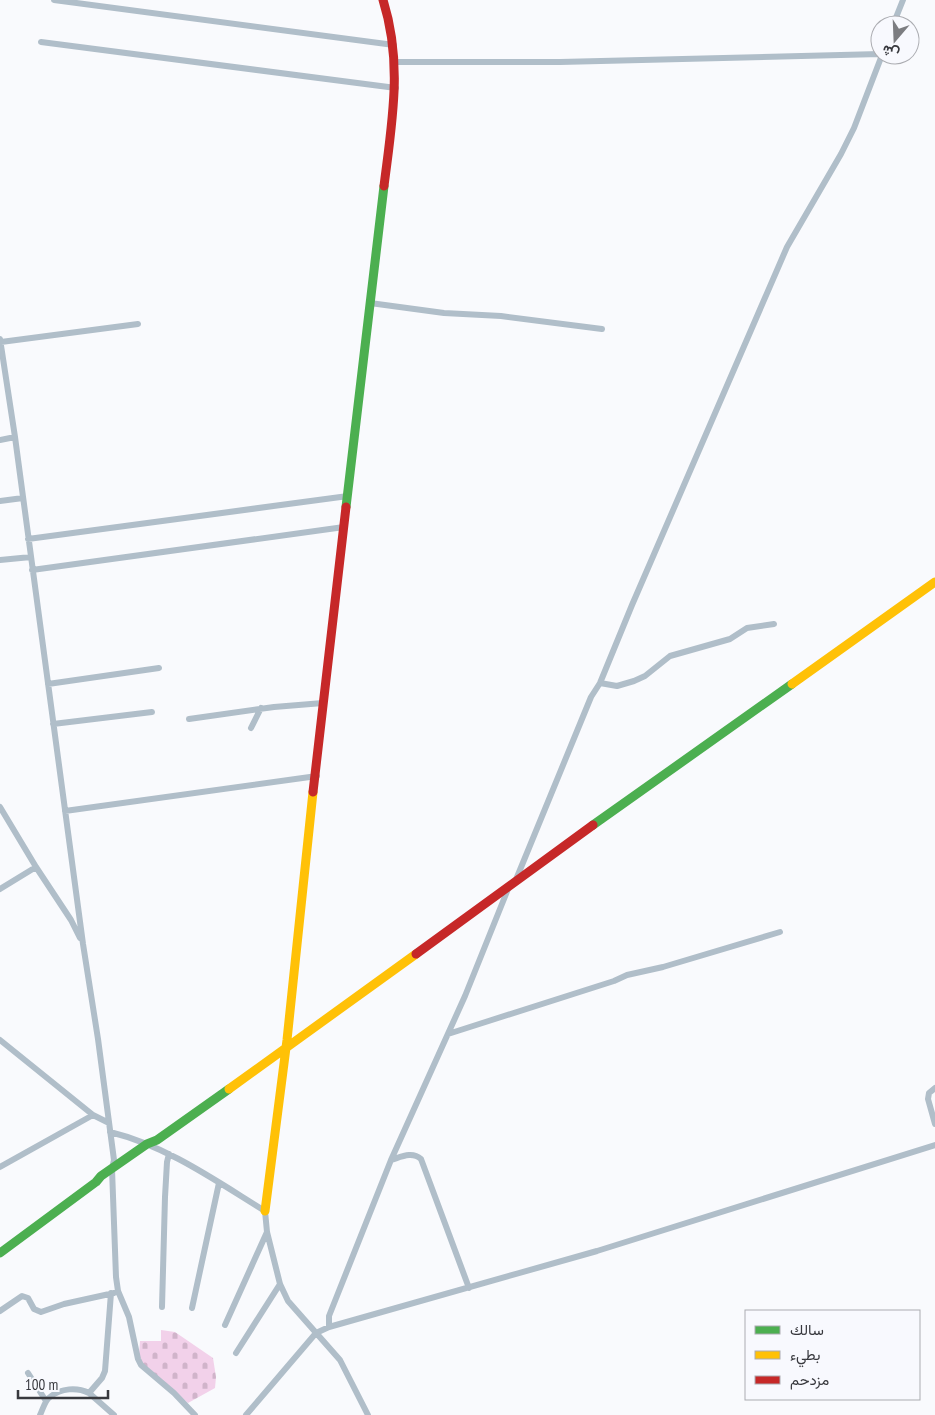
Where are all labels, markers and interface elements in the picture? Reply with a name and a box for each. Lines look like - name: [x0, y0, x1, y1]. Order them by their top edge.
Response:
- north arrow: [870, 15, 920, 65]
- text: ش: [880, 41, 902, 64]
- legend: [745, 1310, 920, 1400]
- text: سالك: [790, 1320, 824, 1339]
- text: بطيء: [790, 1345, 820, 1368]
- scale bar: [18, 1368, 108, 1400]
- text: مزدحم: [790, 1370, 829, 1390]
- text: 100 m: [25, 1375, 58, 1394]

